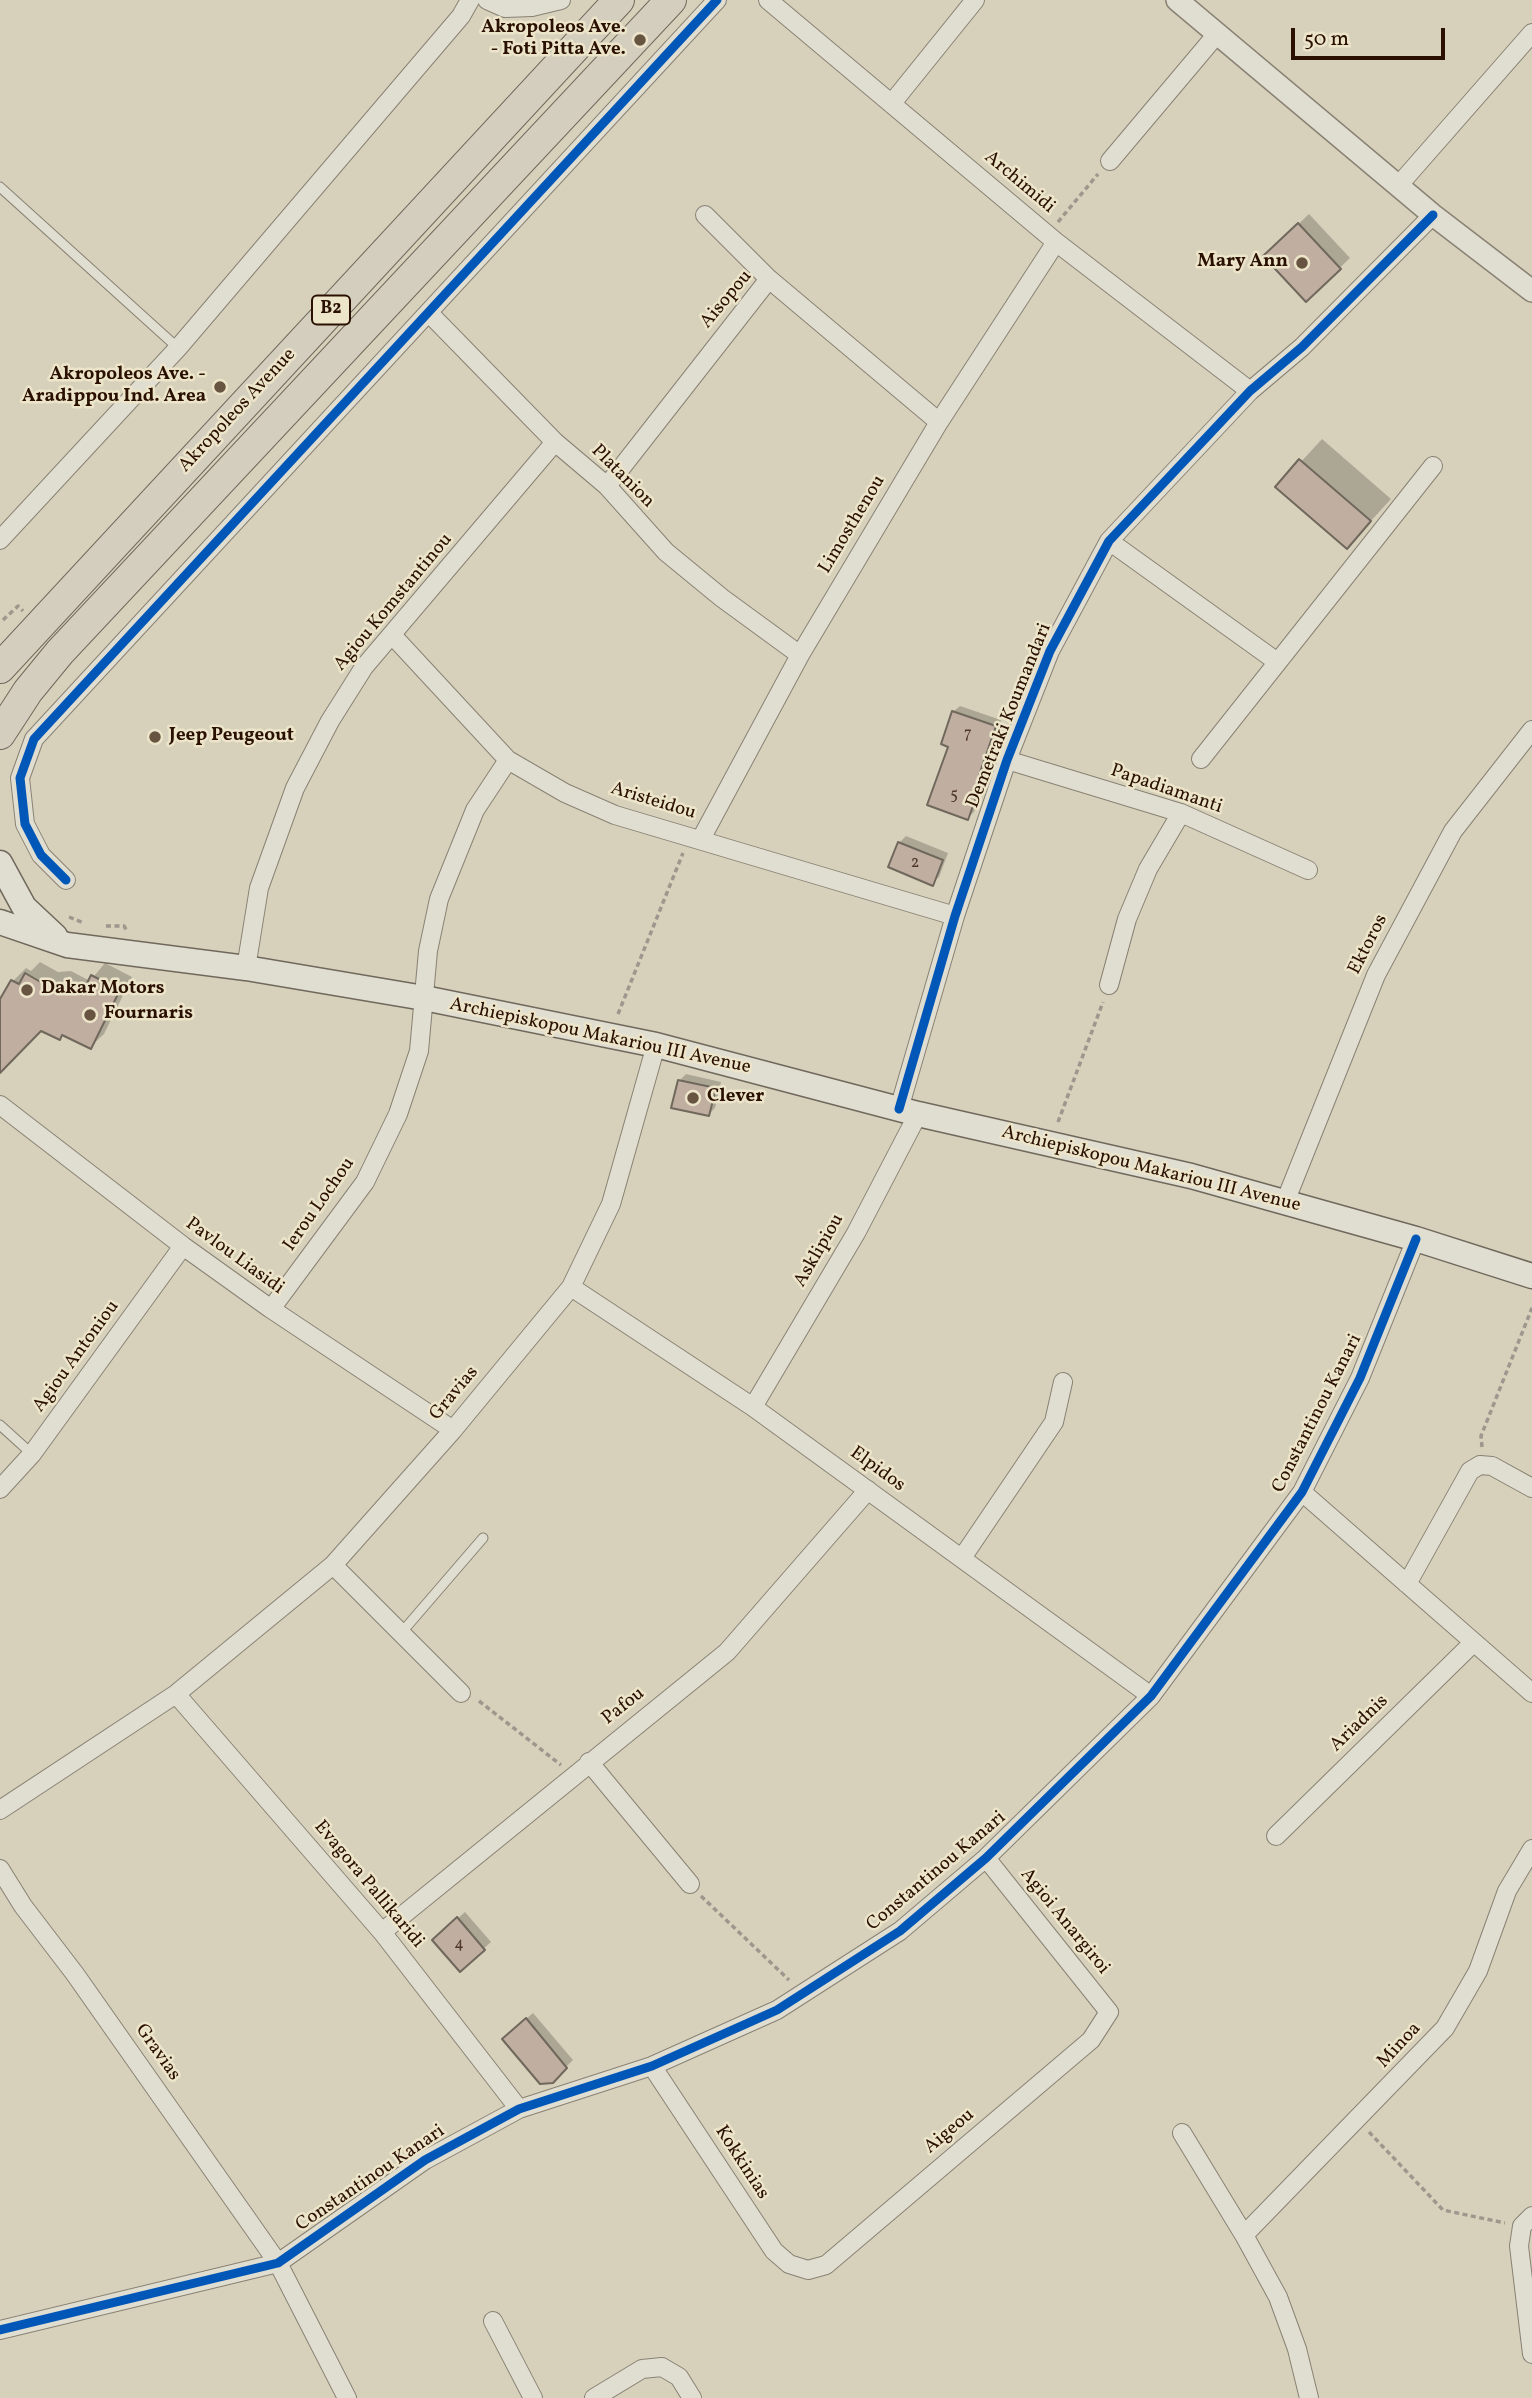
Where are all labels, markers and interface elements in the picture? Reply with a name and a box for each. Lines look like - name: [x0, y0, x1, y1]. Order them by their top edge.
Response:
- scale bar: [1294, 14, 1448, 58]
- place label: Akropoleos Ave. - Foti Pitta Ave.: [481, 18, 626, 62]
- text: 50 m: [1304, 25, 1349, 54]
- marker: Akropoleos Ave. - Foti Pitta Ave.: [632, 32, 648, 48]
- street label: Archimidi: [979, 147, 1059, 219]
- place label: Mary Ann: [1197, 252, 1288, 274]
- marker: Mary Ann: [1294, 255, 1310, 271]
- street label: Aisopou: [696, 266, 758, 334]
- road number: B2: [312, 296, 350, 324]
- street label: Akropoleos Avenue: [175, 344, 301, 478]
- place label: Akropoleos Ave. - Aradippou Ind. Area: [22, 365, 206, 409]
- marker: Akropoleos Ave. - Aradippou Ind. Area: [212, 379, 228, 395]
- street label: Platanion: [585, 440, 659, 514]
- street label: Limosthenou: [815, 472, 891, 578]
- street label: Agiou Komstantinou: [330, 530, 458, 676]
- street label: Demetraki Koumandari: [963, 620, 1057, 812]
- house number: 7: [964, 725, 972, 745]
- place label: Jeep Peugeout: [169, 726, 294, 748]
- marker: Jeep Peugeout: [147, 729, 163, 745]
- street label: Papadiamanti: [1107, 760, 1225, 820]
- street label: Aristeidou: [608, 778, 698, 826]
- house number: 5: [950, 786, 958, 806]
- house number: 2: [911, 854, 919, 874]
- street label: Ektoros: [1344, 911, 1394, 979]
- place label: Dakar Motors: [41, 979, 165, 1001]
- marker: Dakar Motors: [19, 982, 35, 998]
- street label: Archiepiskopou Makariou III Avenue: [447, 994, 753, 1080]
- place label: Fournaris: [104, 1004, 193, 1026]
- marker: Fournaris: [82, 1007, 98, 1023]
- place label: Clever: [707, 1087, 764, 1109]
- marker: Clever: [685, 1090, 701, 1106]
- street label: Archiepiskopou Makariou III Avenue: [999, 1122, 1303, 1218]
- street label: Ierou Lochou: [279, 1154, 361, 1256]
- street label: Asklipiou: [790, 1210, 850, 1292]
- street label: Pavlou Liasidi: [180, 1214, 288, 1300]
- street label: Agiou Antoniou: [29, 1297, 125, 1417]
- street label: Constantinou Kanari: [1268, 1331, 1368, 1497]
- street label: Gravias: [426, 1362, 484, 1426]
- street label: Elpidos: [845, 1442, 909, 1498]
- street label: Pafou: [598, 1683, 650, 1731]
- street label: Ariadnis: [1326, 1691, 1394, 1757]
- street label: Constantinou Kanari: [863, 1807, 1011, 1937]
- street label: Evagora Pallikaridi: [308, 1817, 428, 1953]
- street label: Agioi Anargiroi: [1014, 1864, 1114, 1980]
- house number: 4: [454, 1935, 464, 1955]
- street label: Minoa: [1373, 2018, 1427, 2074]
- street label: Gravias: [129, 2020, 185, 2086]
- street label: Aigeou: [920, 2104, 980, 2160]
- street label: Constantinou Kanari: [292, 2121, 450, 2237]
- street label: Kokkinias: [709, 2122, 773, 2204]

